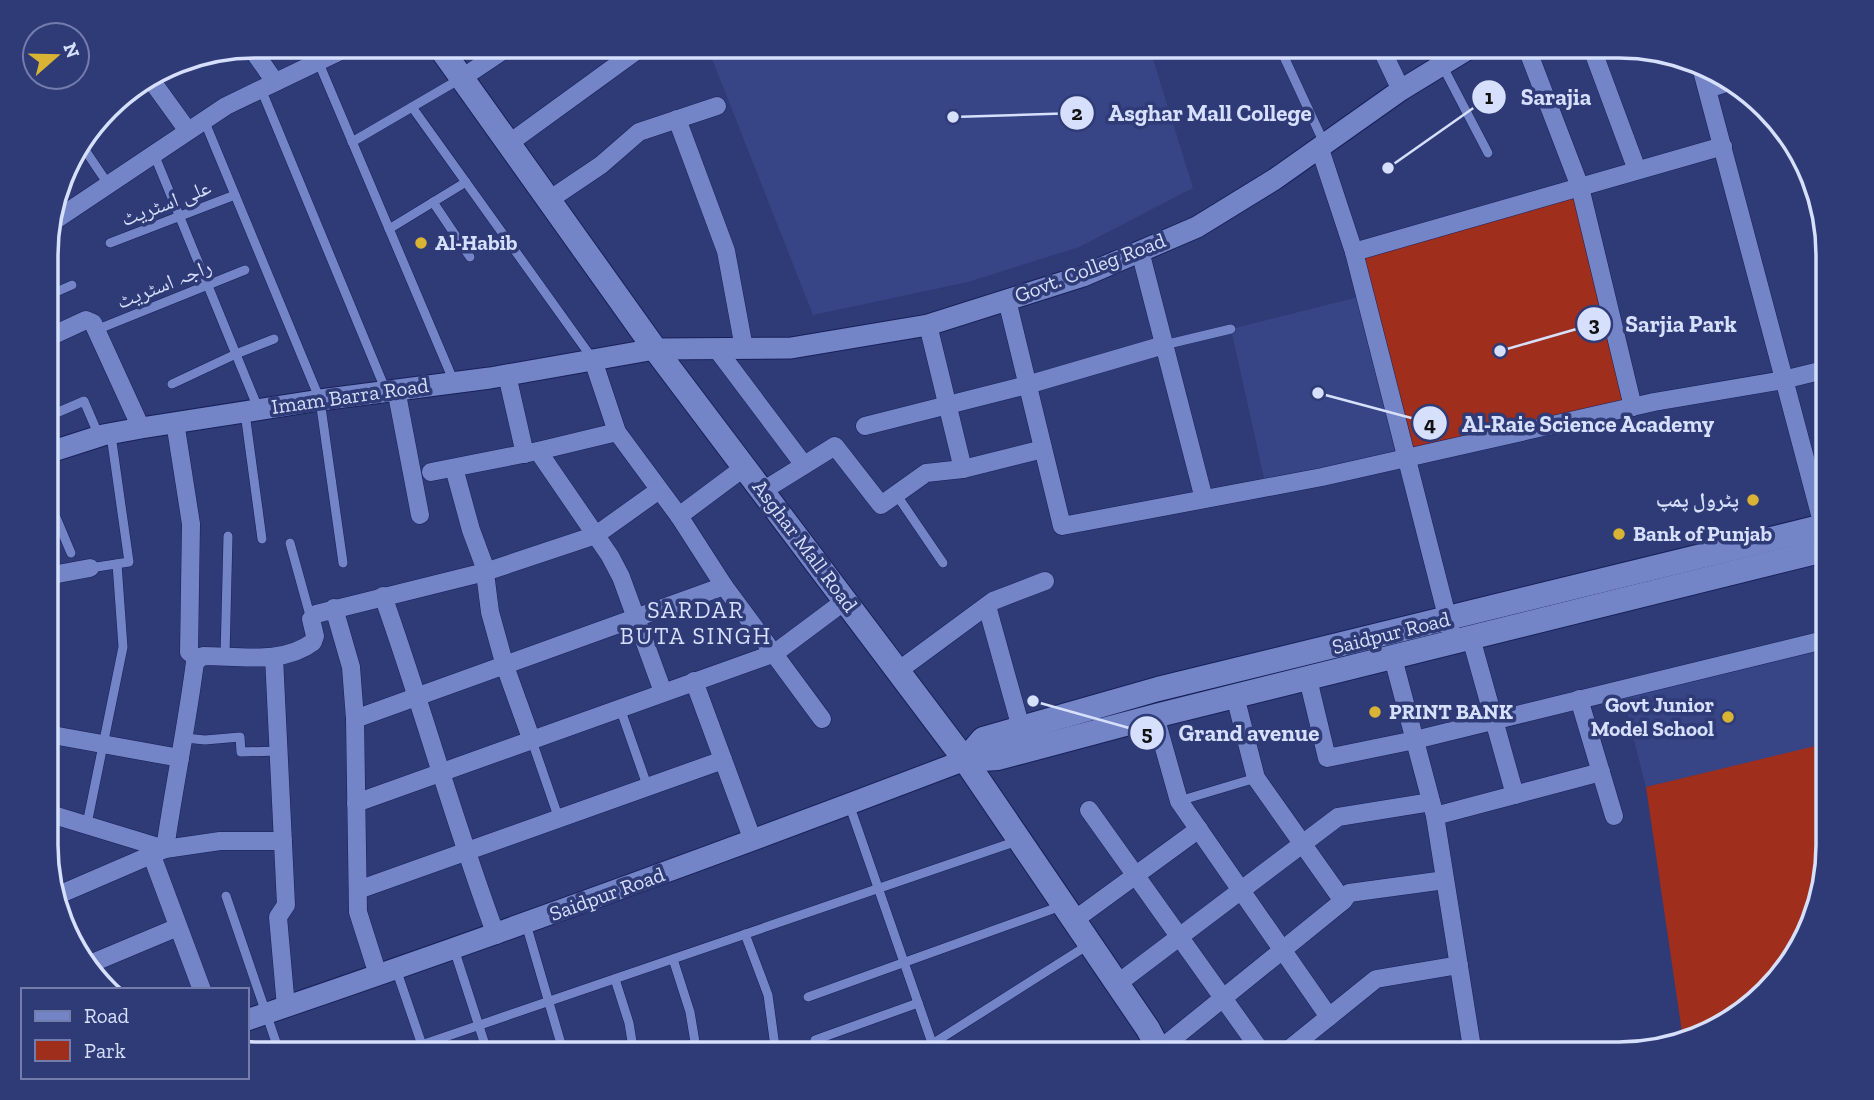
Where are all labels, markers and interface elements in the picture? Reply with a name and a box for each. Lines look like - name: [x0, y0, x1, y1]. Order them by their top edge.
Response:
- north arrow: [21, 21, 91, 91]
- text: N: [58, 40, 85, 61]
- callout: Sarajia: [1472, 75, 1606, 119]
- text: Sarajia: [1521, 83, 1592, 111]
- text: 1: [1485, 84, 1494, 109]
- callout: Asghar Mall College: [1059, 91, 1326, 135]
- text: Asghar Mall College: [1108, 99, 1312, 127]
- text: 2: [1071, 100, 1083, 125]
- street label: علی اسٹریٹ: [117, 174, 215, 232]
- street label: Govt. Colleg Road: [1011, 227, 1169, 308]
- place label: Al-Habib: [435, 230, 518, 255]
- marker: Al-Habib: [413, 235, 429, 251]
- street label: راجہ اسٹریٹ: [113, 253, 215, 314]
- callout: Sarjia Park: [1577, 302, 1751, 346]
- text: Sarjia Park: [1625, 310, 1737, 338]
- text: 3: [1588, 311, 1600, 336]
- street label: Imam Barra Road: [270, 372, 431, 419]
- callout: Al-Raie Science Academy: [1413, 401, 1729, 445]
- text: Al-Raie Science Academy: [1462, 410, 1715, 438]
- text: 4: [1424, 411, 1436, 436]
- street label: Asghar Mall Road: [748, 475, 864, 617]
- place label: پٹرول پمپ: [1656, 487, 1739, 513]
- marker: پٹرول پمپ: [1745, 492, 1761, 508]
- place label: Bank of Punjab: [1633, 521, 1772, 546]
- marker: Bank of Punjab: [1611, 526, 1627, 542]
- district label: SARDAR BUTA SINGH: [620, 596, 772, 650]
- street label: Saidpur Road: [1329, 606, 1453, 659]
- place label: Govt Junior Model School: [1591, 692, 1714, 741]
- place label: PRINT BANK: [1389, 699, 1513, 724]
- marker: PRINT BANK: [1367, 704, 1383, 720]
- marker: Govt Junior Model School: [1720, 709, 1736, 725]
- callout: Grand avenue: [1130, 711, 1333, 755]
- text: Grand avenue: [1179, 719, 1319, 747]
- text: 5: [1142, 720, 1153, 745]
- street label: Saidpur Road: [546, 861, 668, 926]
- legend: [21, 988, 248, 1079]
- text: Road: [84, 1003, 130, 1028]
- text: Park: [84, 1038, 126, 1063]

